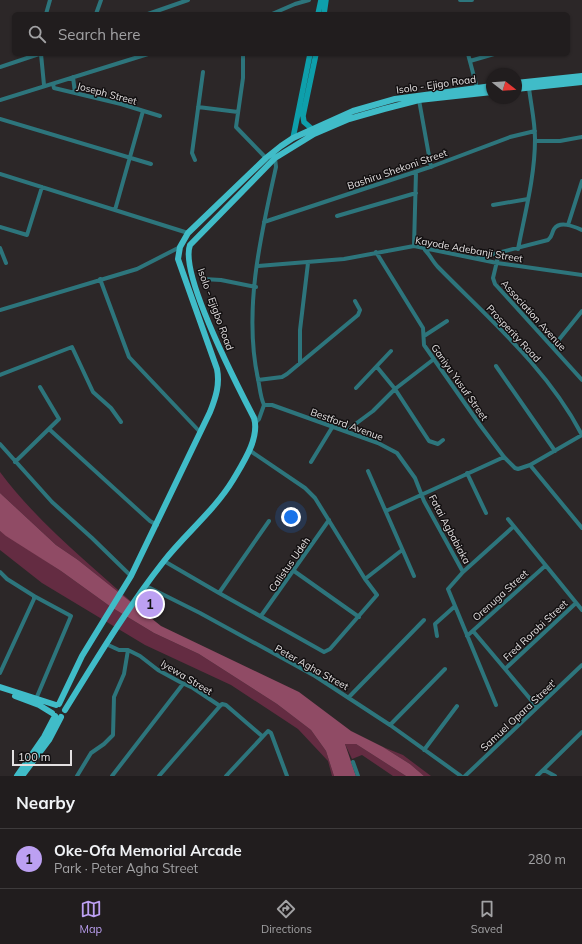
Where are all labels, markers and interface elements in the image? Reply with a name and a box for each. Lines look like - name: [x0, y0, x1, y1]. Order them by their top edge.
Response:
- search box: [12, 12, 570, 56]
- icon: search: [26, 23, 48, 45]
- text: Search here: [58, 25, 140, 44]
- north arrow: [486, 68, 522, 104]
- street label: Isolo - Ejigo Road: [395, 72, 477, 97]
- street label: Joseph Street: [75, 79, 139, 108]
- street label: Bashiru Shekoni Street: [346, 146, 449, 193]
- street label: Kayode Adebanji Street: [414, 234, 524, 265]
- street label: Isolo - Ejigbo Road: [195, 266, 236, 352]
- street label: Association Avenue: [498, 277, 569, 354]
- street label: Prosperity Road: [484, 302, 544, 365]
- street label: Ganiyu Yusuf Street: [428, 341, 491, 424]
- street label: Bestford Avenue: [309, 405, 385, 444]
- street label: Fatai Agbabiaka: [426, 492, 473, 566]
- your location: [281, 507, 301, 527]
- street label: Calistus Udeh: [266, 534, 313, 594]
- street label: Orenuga Street: [470, 567, 531, 624]
- pin: 1: [137, 589, 163, 619]
- street label: Fred Rorobi Street: [500, 597, 571, 664]
- street label: Peter Agha Street: [273, 642, 351, 693]
- street label: Iyewa Street: [159, 657, 215, 698]
- street label: Samuel Opara Street': [478, 677, 559, 754]
- scale bar: [12, 748, 72, 767]
- text: 100 m: [18, 750, 50, 764]
- text: Nearby: [16, 792, 75, 813]
- text: Oke-Ofa Memorial Arcade: [54, 841, 242, 860]
- text: 1: [25, 851, 33, 867]
- text: 280 m: [528, 851, 566, 867]
- text: Park · Peter Agha Street: [54, 860, 198, 876]
- tab: Map: [79, 898, 102, 936]
- tab: Directions: [261, 898, 312, 936]
- tab: Saved: [471, 898, 503, 936]

